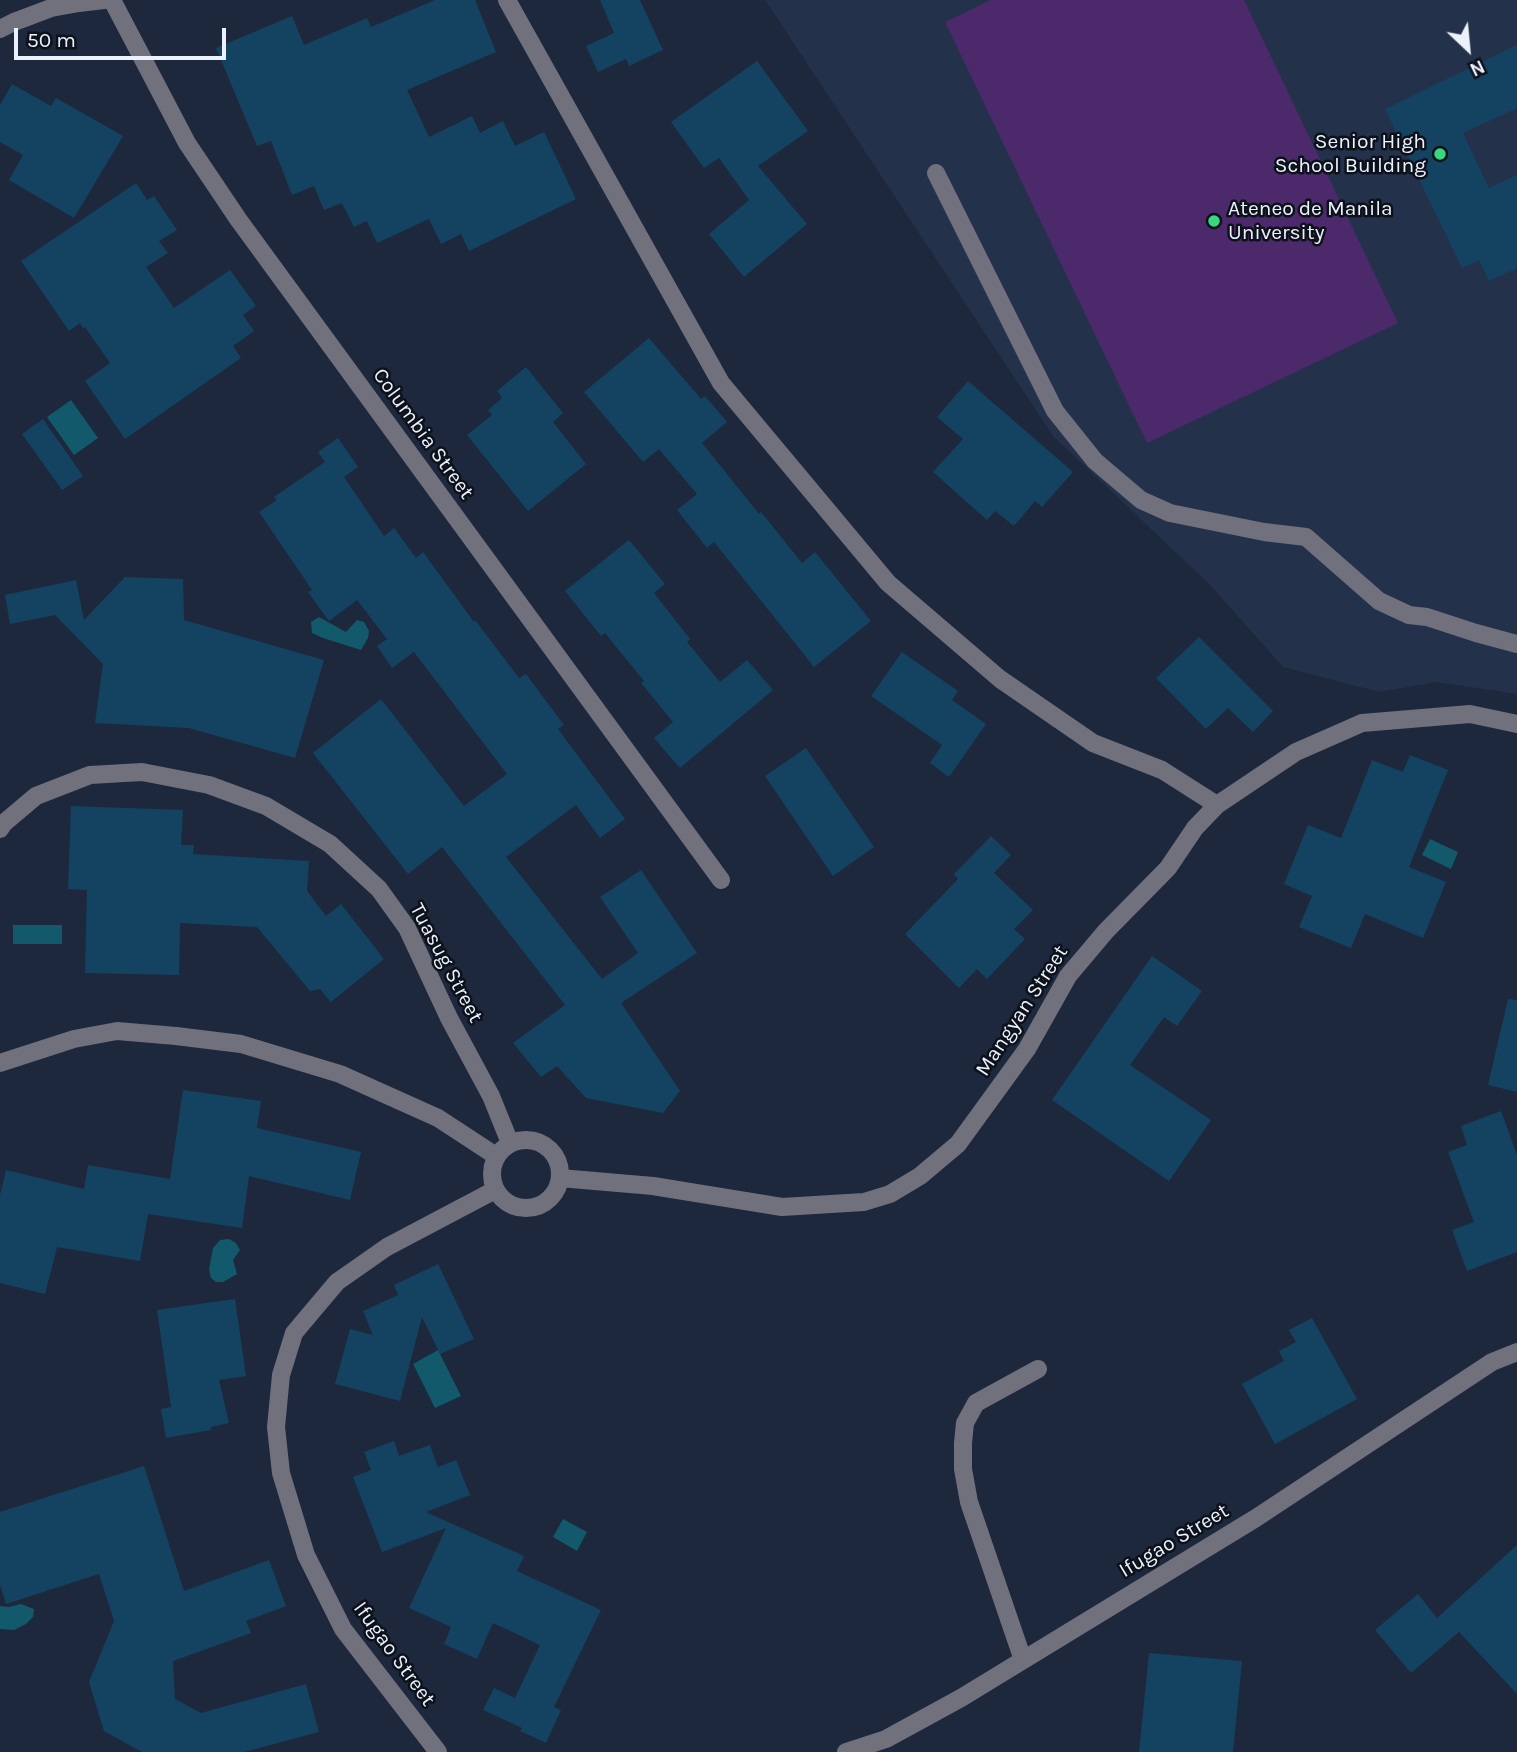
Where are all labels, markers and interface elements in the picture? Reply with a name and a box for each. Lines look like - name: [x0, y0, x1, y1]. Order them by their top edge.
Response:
- scale bar: [18, 14, 229, 58]
- north arrow: [1433, 14, 1503, 84]
- text: 50 m: [27, 28, 76, 52]
- text: N: [1466, 55, 1488, 81]
- place label: Senior High School Building: [1275, 129, 1426, 179]
- marker: Senior High School Building: [1432, 146, 1448, 162]
- place label: Ateneo de Manila University: [1228, 196, 1393, 246]
- marker: Ateneo de Manila University: [1206, 213, 1222, 229]
- street label: Columbia Street: [367, 364, 479, 504]
- street label: Tuasug Street: [404, 899, 488, 1027]
- street label: Mangyan Street: [970, 941, 1074, 1081]
- street label: Ifugao Street: [1115, 1498, 1233, 1584]
- street label: Ifugao Street: [348, 1597, 440, 1711]

